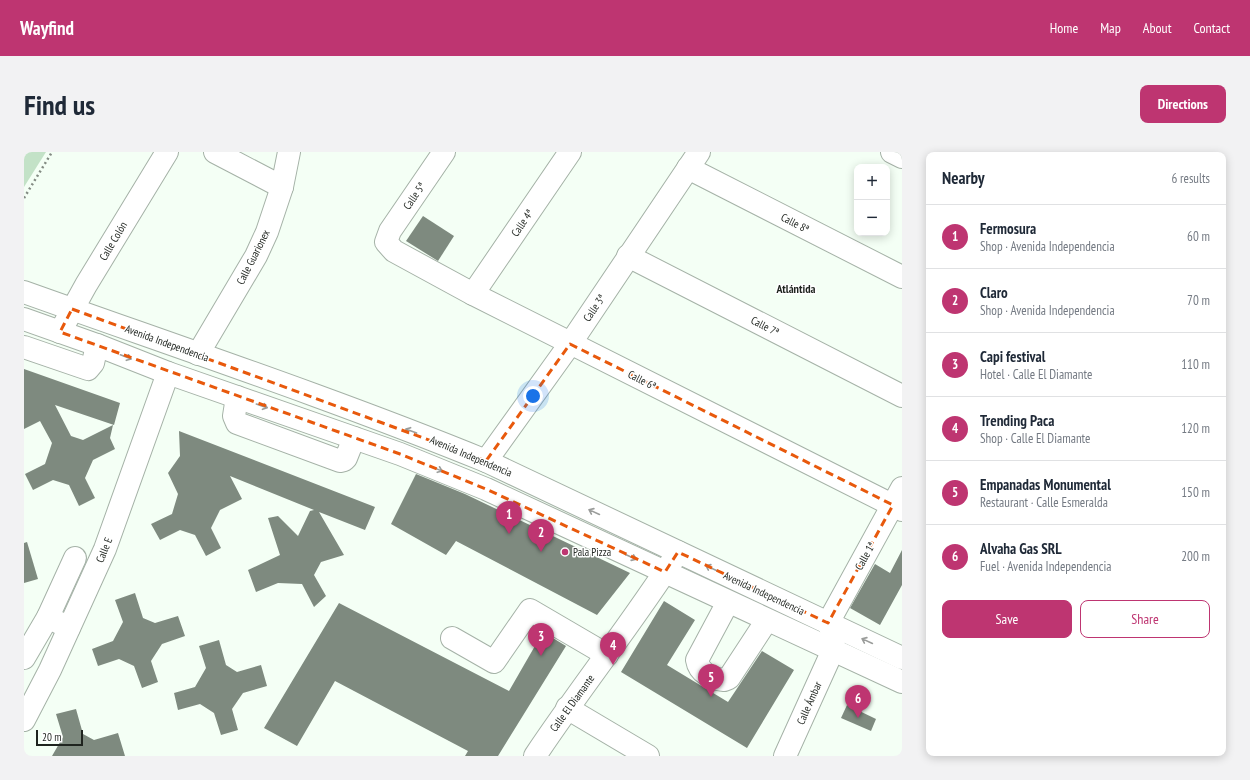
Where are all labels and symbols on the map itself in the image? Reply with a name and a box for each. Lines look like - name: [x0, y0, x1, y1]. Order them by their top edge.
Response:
- street label: Calle 5ª: [400, 179, 428, 212]
- street label: Calle 4ª: [508, 206, 536, 239]
- street label: Calle 8ª: [779, 210, 812, 236]
- street label: Calle Colón: [96, 219, 130, 263]
- street label: Calle Guarionex: [233, 227, 273, 287]
- district label: Atlántida: [776, 281, 816, 296]
- street label: Calle 3ª: [580, 291, 608, 324]
- street label: Calle 7ª: [749, 313, 782, 339]
- street label: Avenida Independencia: [123, 321, 211, 365]
- one-way arrow: [120, 353, 132, 361]
- street label: Calle 6ª: [626, 367, 659, 393]
- your location: [523, 386, 543, 406]
- one-way arrow: [255, 403, 268, 410]
- one-way arrow: [405, 427, 417, 435]
- street label: Avenida Independencia: [428, 432, 514, 480]
- one-way arrow: [430, 466, 442, 473]
- pin: 1: [496, 501, 522, 534]
- one-way arrow: [588, 508, 600, 515]
- pin: 2: [528, 519, 554, 552]
- street label: Calle E: [93, 535, 115, 565]
- street label: Calle 1ª: [852, 539, 879, 572]
- place label: Pala Pizza: [573, 545, 611, 559]
- marker: Pala Pizza: [560, 547, 570, 557]
- one-way arrow: [625, 554, 637, 561]
- one-way arrow: [706, 564, 718, 571]
- street label: Avenida Independencia: [721, 568, 807, 618]
- pin: 3: [528, 623, 554, 656]
- pin: 4: [600, 632, 626, 665]
- one-way arrow: [861, 637, 873, 645]
- pin: 5: [698, 664, 724, 697]
- street label: Calle El Diamante: [547, 671, 598, 734]
- street label: Calle Ámbar: [793, 679, 825, 727]
- pin: 6: [845, 685, 871, 718]
- scale bar: [36, 728, 83, 747]

